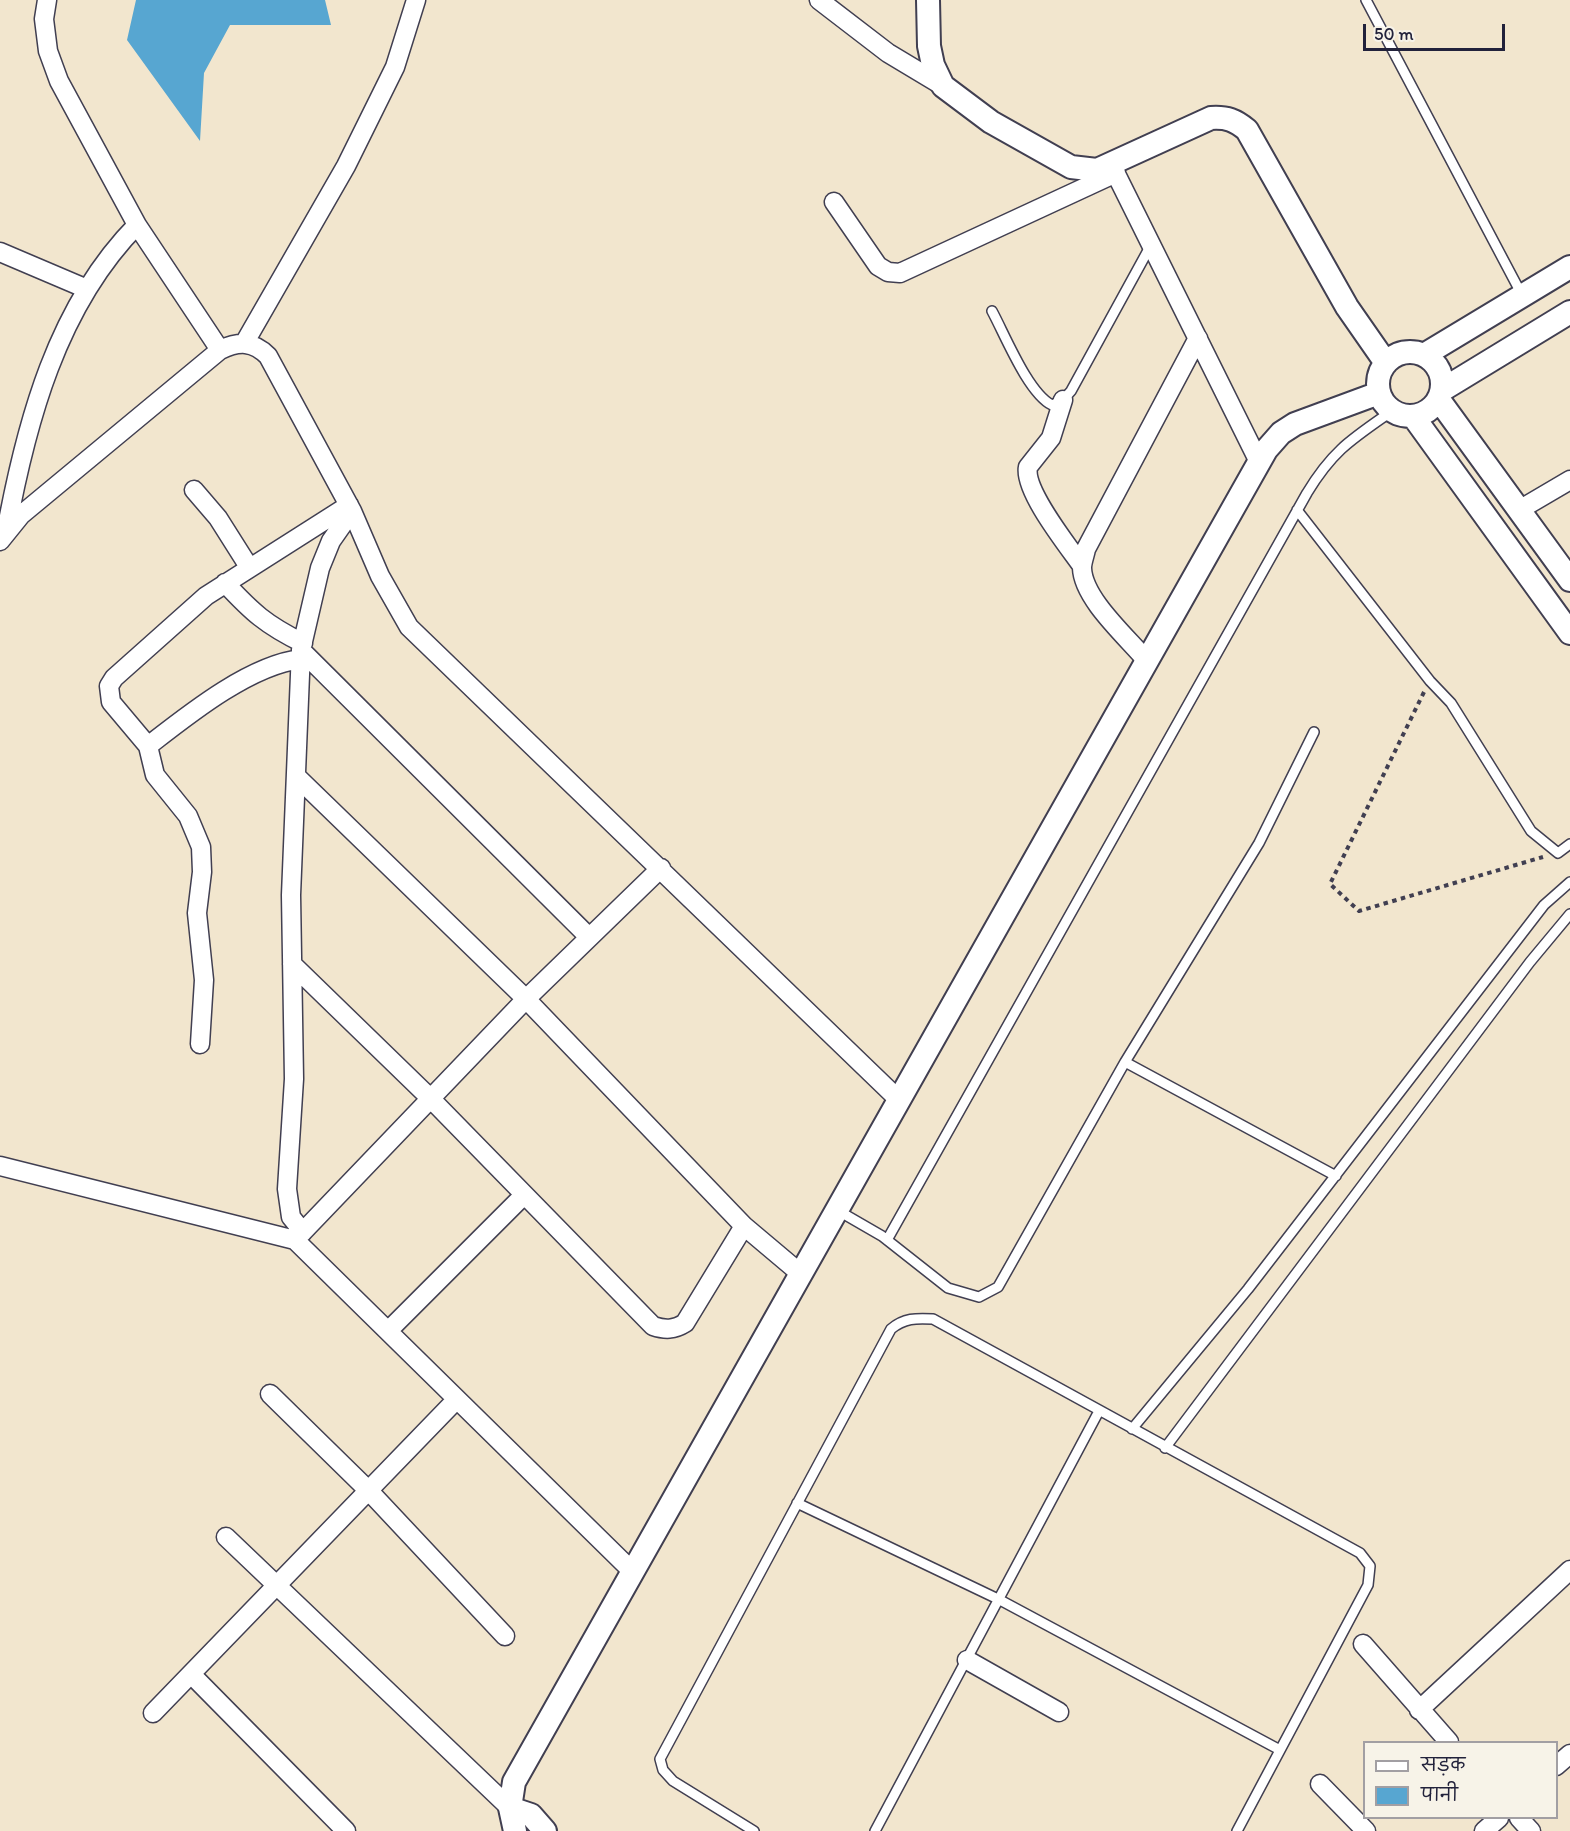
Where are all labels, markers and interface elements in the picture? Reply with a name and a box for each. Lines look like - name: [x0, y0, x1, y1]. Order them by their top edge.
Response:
- scale bar: [1366, 12, 1508, 50]
- text: 50 m: [1374, 23, 1414, 45]
- legend: [1363, 1741, 1558, 1819]
- text: सड़क: [1421, 1754, 1465, 1776]
- text: पानी: [1421, 1784, 1458, 1806]

